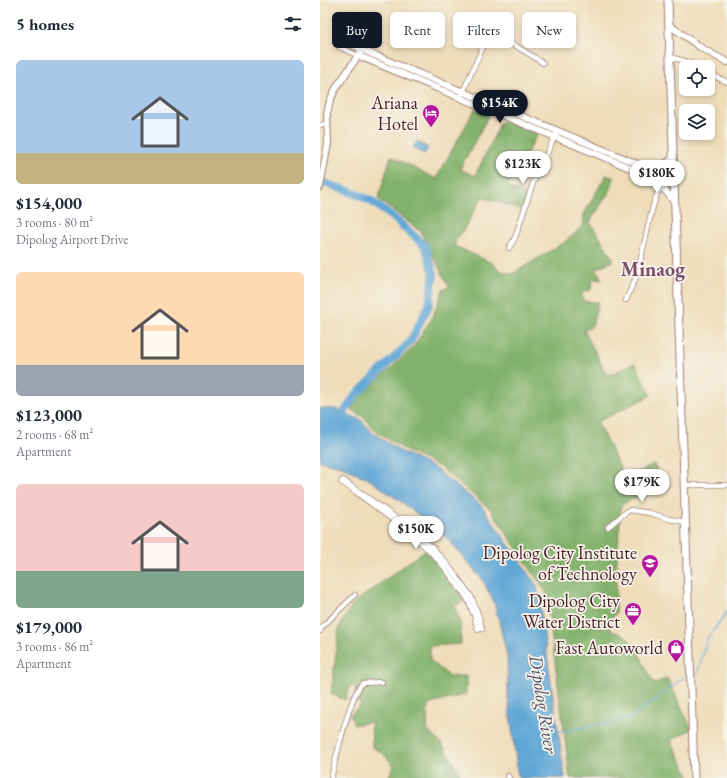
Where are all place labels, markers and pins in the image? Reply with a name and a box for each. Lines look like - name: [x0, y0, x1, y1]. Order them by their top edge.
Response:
- pin: $154K: [472, 90, 528, 124]
- place label: Ariana Hotel: [370, 91, 419, 135]
- hotel icon: Ariana Hotel: [421, 103, 441, 128]
- pin: $123K: [495, 151, 551, 185]
- pin: $180K: [629, 160, 685, 194]
- pin: $179K: [614, 469, 670, 503]
- pin: $150K: [388, 516, 444, 550]
- place label: Dipolog City Institute of Technology: [483, 541, 637, 585]
- school or university icon: Dipolog City Institute of Technology: [640, 553, 660, 578]
- place label: Dipolog City Water District: [523, 589, 620, 633]
- office icon: Dipolog City Water District: [623, 601, 643, 626]
- place label: Fast Autoworld: [556, 636, 664, 659]
- shop icon: Fast Autoworld: [666, 638, 686, 663]

